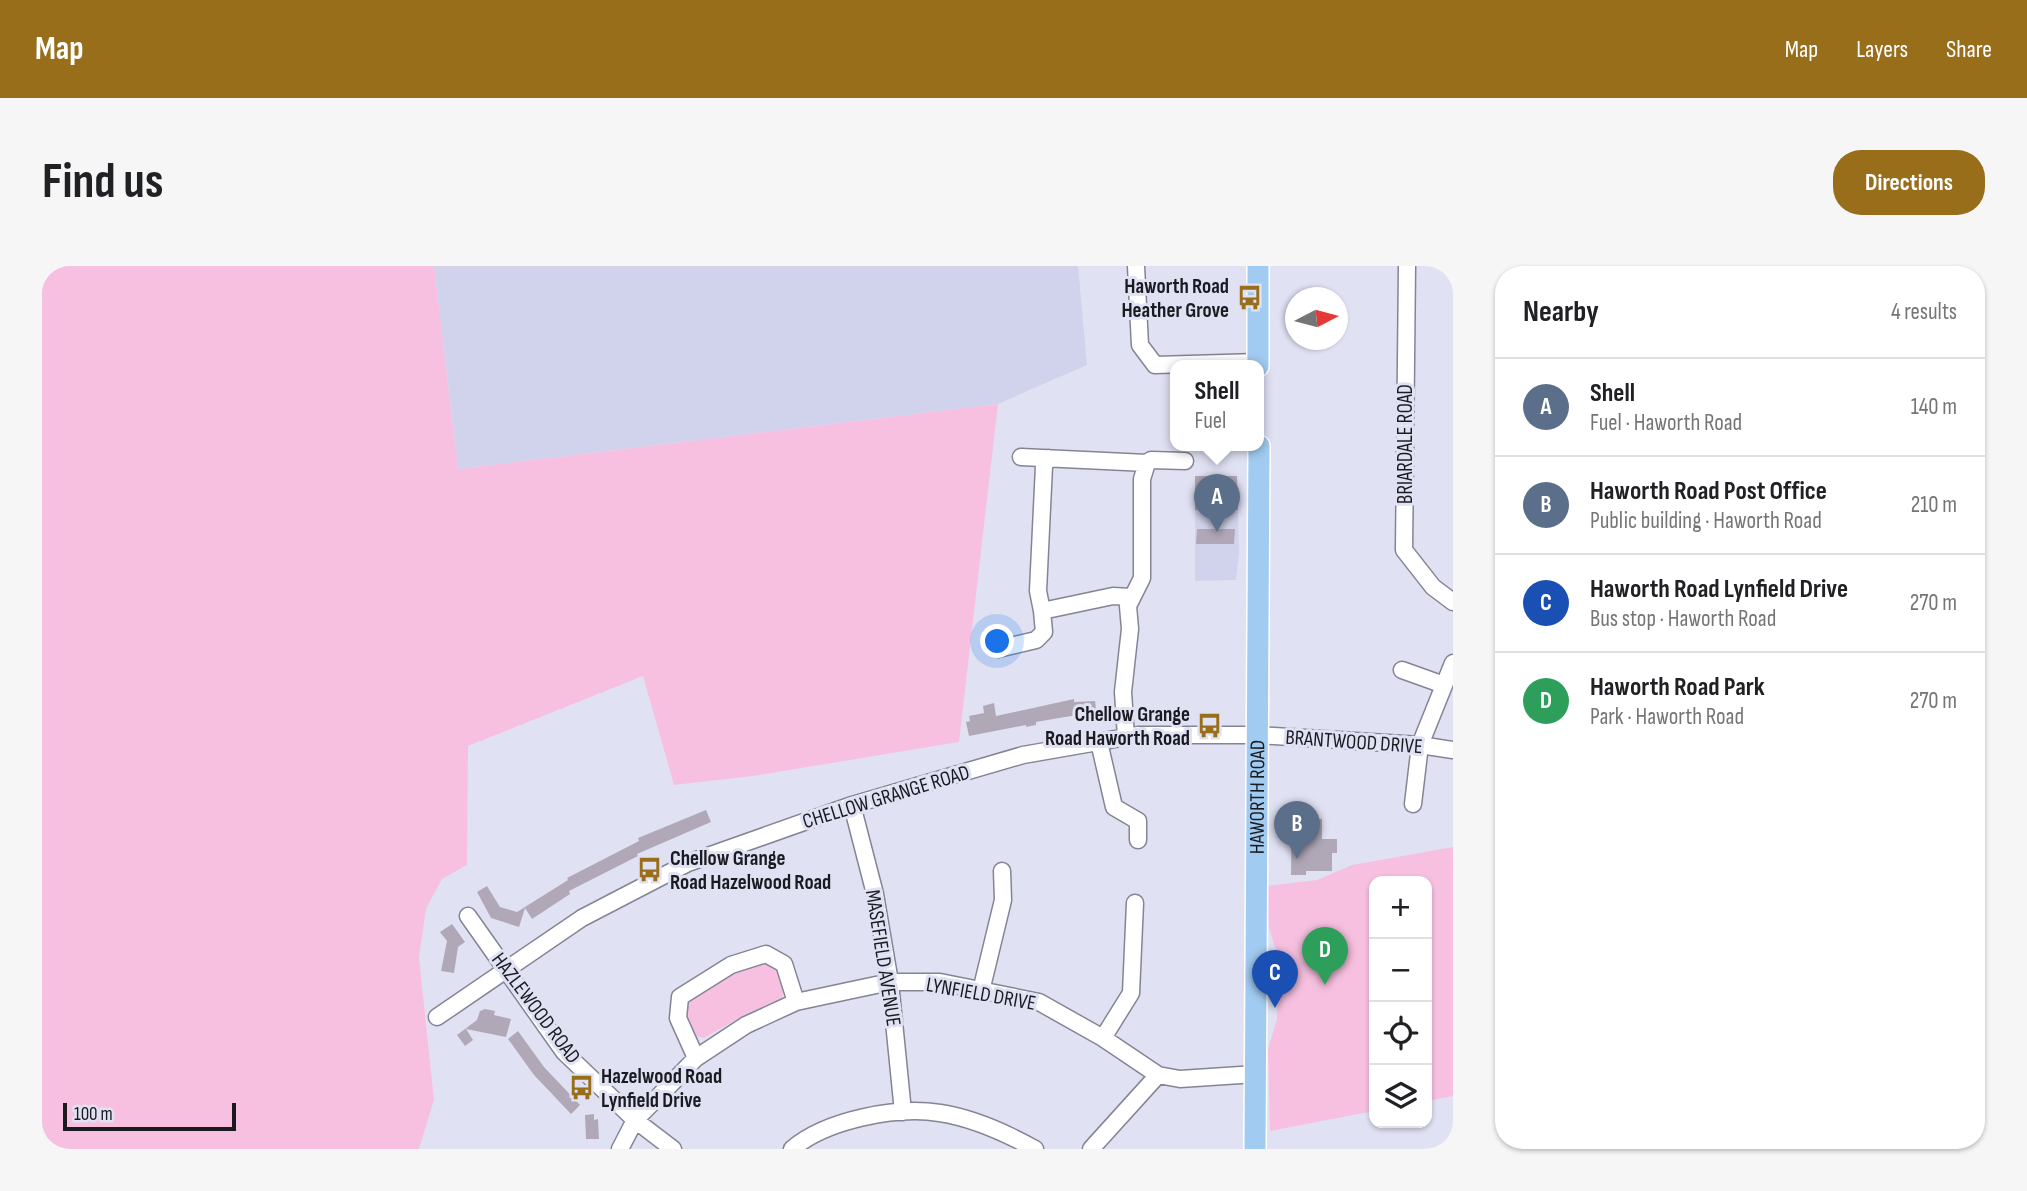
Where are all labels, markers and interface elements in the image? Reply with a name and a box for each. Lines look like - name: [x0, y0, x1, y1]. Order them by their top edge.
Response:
- text: Map: [35, 29, 84, 69]
- text: Map: [1785, 35, 1818, 64]
- text: Layers: [1856, 35, 1908, 64]
- text: Share: [1946, 35, 1992, 64]
- button: Directions: [1833, 150, 1985, 215]
- text: Find us: [42, 153, 164, 212]
- place label: Haworth Road Heather Grove: [1121, 274, 1229, 323]
- bus stop icon: Haworth Road Heather Grove: [1235, 284, 1263, 312]
- north arrow: [1285, 287, 1348, 350]
- text: Nearby: [1523, 294, 1599, 330]
- text: 4 results: [1891, 298, 1957, 326]
- popup: [1170, 360, 1264, 451]
- text: Shell: [1195, 376, 1239, 407]
- text: Shell: [1590, 378, 1635, 409]
- street label: BRIARDALE ROAD: [1393, 384, 1418, 504]
- text: A: [1541, 393, 1551, 421]
- text: 140 m: [1911, 393, 1957, 421]
- text: Fuel: [1195, 407, 1226, 435]
- text: Fuel · Haworth Road: [1590, 409, 1742, 437]
- pin: A: [1194, 474, 1240, 532]
- text: Haworth Road Post Office: [1590, 476, 1827, 507]
- text: B: [1541, 491, 1551, 519]
- text: 210 m: [1911, 491, 1957, 519]
- text: Public building · Haworth Road: [1590, 507, 1822, 535]
- text: Haworth Road Lynfield Drive: [1590, 574, 1848, 605]
- text: C: [1540, 589, 1552, 617]
- text: 270 m: [1910, 589, 1957, 617]
- text: Bus stop · Haworth Road: [1590, 605, 1776, 633]
- your location: [980, 624, 1014, 658]
- text: Haworth Road Park: [1590, 672, 1765, 703]
- text: D: [1540, 687, 1552, 715]
- text: 270 m: [1910, 687, 1957, 715]
- place label: Chellow Grange Road Haworth Road: [1045, 702, 1190, 751]
- text: Park · Haworth Road: [1590, 703, 1744, 731]
- bus stop icon: Chellow Grange Road Haworth Road: [1196, 712, 1224, 740]
- street label: BRANTWOOD DRIVE: [1285, 725, 1423, 759]
- street label: HAWORTH ROAD: [1244, 740, 1270, 854]
- street label: CHELLOW GRANGE ROAD: [799, 760, 973, 834]
- pin: B: [1274, 801, 1320, 859]
- place label: Chellow Grange Road Hazelwood Road: [670, 846, 831, 895]
- bus stop icon: Chellow Grange Road Hazelwood Road: [636, 856, 664, 884]
- map controls: [1369, 876, 1432, 1128]
- button: +: [1369, 876, 1432, 939]
- street label: MASEFIELD AVENUE: [860, 888, 906, 1028]
- pin: D: [1302, 927, 1348, 985]
- button: −: [1369, 939, 1432, 1002]
- street label: HAZLEWOOD ROAD: [486, 948, 586, 1068]
- pin: C: [1252, 950, 1298, 1008]
- street label: LYNFIELD DRIVE: [924, 972, 1038, 1016]
- button: locate: [1369, 1002, 1432, 1065]
- place label: Hazelwood Road Lynfield Drive: [601, 1064, 722, 1113]
- button: layers: [1369, 1065, 1432, 1128]
- bus stop icon: Hazelwood Road Lynfield Drive: [567, 1074, 595, 1102]
- scale bar: [63, 1100, 236, 1132]
- text: 100 m: [74, 1103, 113, 1126]

